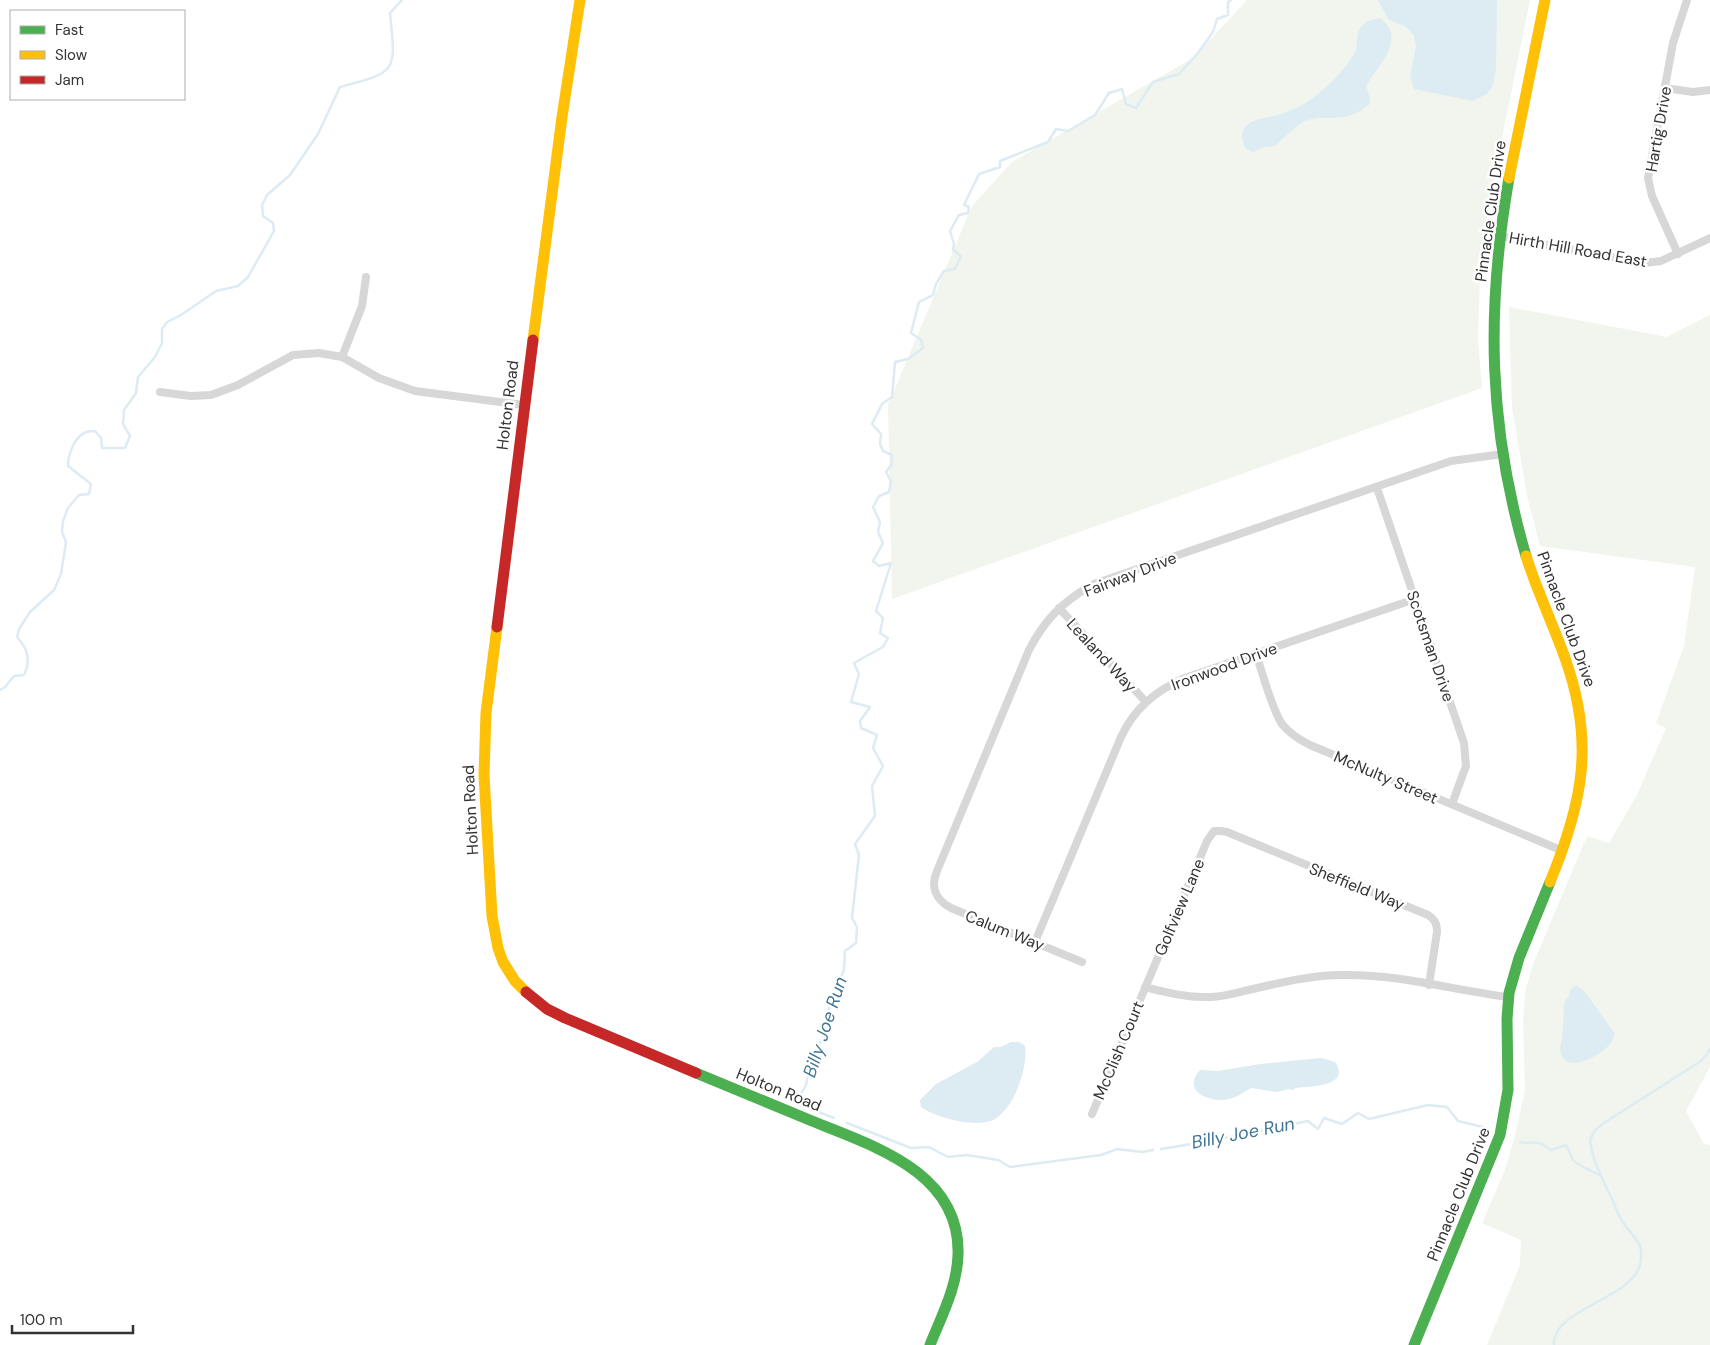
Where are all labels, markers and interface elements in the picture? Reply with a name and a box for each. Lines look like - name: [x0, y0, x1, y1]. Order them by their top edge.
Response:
- legend: [10, 10, 185, 100]
- text: Fast: [55, 20, 84, 40]
- text: Slow: [55, 45, 88, 65]
- text: Jam: [55, 70, 84, 90]
- street label: Hartig Drive: [1641, 85, 1676, 174]
- street label: Pinnacle Club Drive: [1470, 139, 1511, 283]
- street label: Hirth Hill Road East: [1507, 227, 1649, 272]
- street label: Holton Road: [492, 359, 523, 451]
- street label: Fairway Drive: [1081, 547, 1180, 602]
- street label: Pinnacle Club Drive: [1532, 549, 1601, 690]
- street label: Scotsman Drive: [1402, 588, 1459, 705]
- street label: Lealand Way: [1062, 614, 1141, 697]
- street label: Ironwood Drive: [1168, 638, 1280, 695]
- street label: McNulty Street: [1331, 746, 1441, 809]
- street label: Holton Road: [458, 764, 483, 856]
- street label: Golfview Lane: [1150, 855, 1209, 959]
- street label: Sheffield Way: [1306, 858, 1408, 915]
- street label: Calum Way: [962, 905, 1048, 956]
- water label: Billy Joe Run: [797, 974, 853, 1080]
- street label: McClish Court: [1088, 998, 1149, 1103]
- street label: Holton Road: [733, 1063, 825, 1116]
- water label: Billy Joe Run: [1189, 1111, 1297, 1155]
- street label: Pinnacle Club Drive: [1422, 1124, 1495, 1264]
- scale bar: [12, 1302, 134, 1334]
- text: 100 m: [20, 1310, 63, 1330]

